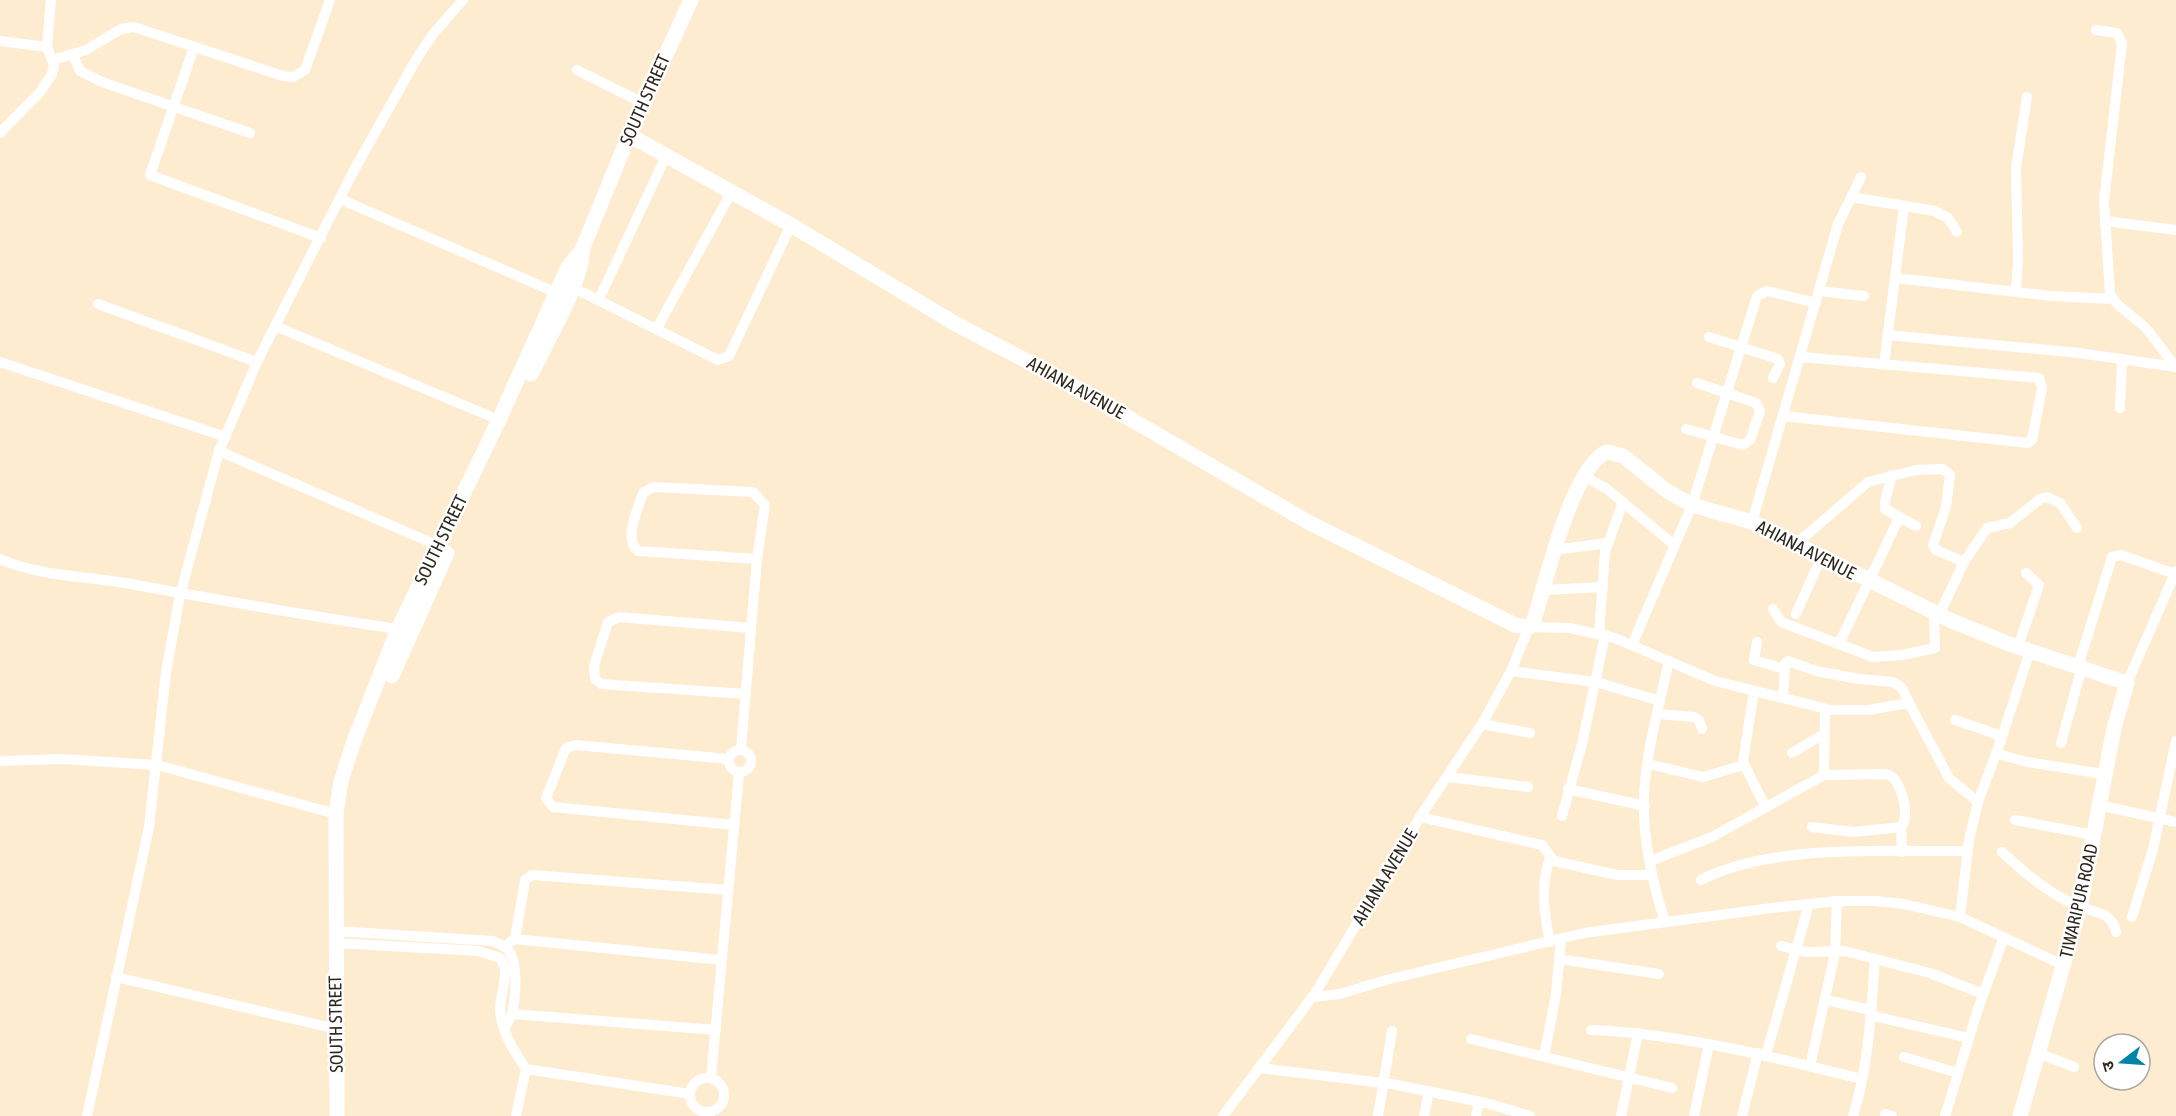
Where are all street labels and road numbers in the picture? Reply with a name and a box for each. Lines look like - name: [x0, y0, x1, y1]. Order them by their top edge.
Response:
- street label: SOUTH STREET: [615, 51, 674, 148]
- street label: AHIANA AVENUE: [1024, 352, 1129, 423]
- street label: SOUTH STREET: [410, 491, 471, 588]
- street label: AHIANA AVENUE: [1753, 516, 1860, 584]
- street label: AHIANA AVENUE: [1348, 825, 1422, 929]
- street label: TIWARIPUR ROAD: [2055, 842, 2102, 960]
- street label: SOUTH STREET: [324, 975, 347, 1073]

